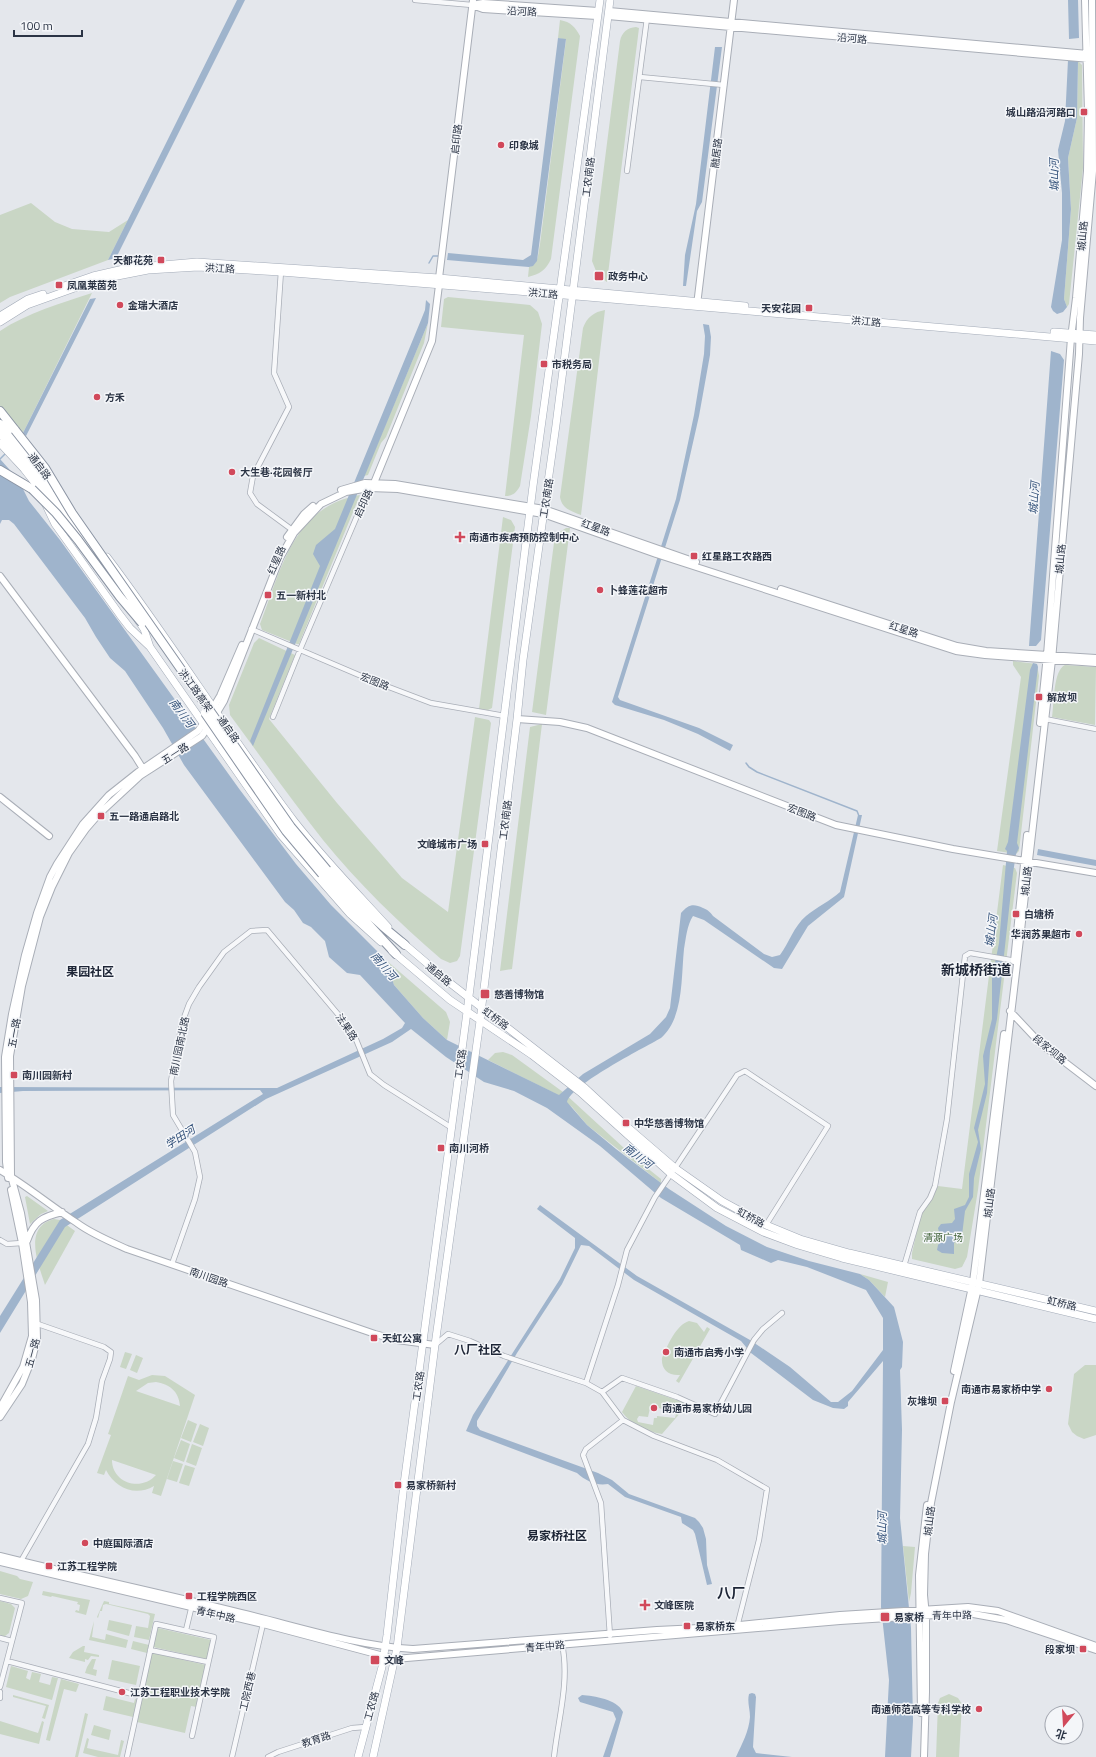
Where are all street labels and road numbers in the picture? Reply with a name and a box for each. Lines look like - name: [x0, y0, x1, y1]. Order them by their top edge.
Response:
- street label: 沿河路: [507, 3, 537, 20]
- street label: 沿河路: [836, 30, 868, 47]
- street label: 启印路: [447, 123, 466, 155]
- street label: 融居路: [707, 137, 726, 169]
- street label: 工农南路: [579, 156, 598, 198]
- street label: 城山路: [1074, 220, 1091, 252]
- street label: 洪江路: [205, 260, 235, 277]
- street label: 洪江路: [527, 285, 559, 302]
- street label: 洪江路: [850, 313, 882, 330]
- street label: 通启路: [25, 450, 55, 483]
- street label: 工农南路: [536, 477, 557, 519]
- street label: 启印路: [350, 486, 377, 520]
- street label: 红星路: [579, 515, 612, 540]
- street label: 红星路: [264, 543, 289, 577]
- street label: 城山路: [1052, 543, 1069, 575]
- street label: 红星路: [887, 618, 920, 641]
- street label: 洪江路高架: [175, 666, 216, 715]
- street label: 宏图路: [358, 669, 392, 694]
- street label: 通启路: [214, 713, 243, 746]
- street label: 五一路: [159, 739, 192, 768]
- street label: 工农南路: [496, 799, 515, 841]
- street label: 宏图路: [785, 800, 819, 825]
- street label: 城山路: [1017, 865, 1036, 897]
- street label: 通启路: [422, 959, 455, 990]
- street label: 虹桥路: [479, 1003, 512, 1033]
- street label: 法果路: [332, 1011, 361, 1044]
- street label: 南川园南北路: [166, 1015, 193, 1077]
- street label: 五一路: [5, 1017, 24, 1049]
- street label: 段家坝路: [1029, 1031, 1070, 1068]
- street label: 工农路: [451, 1048, 470, 1080]
- street label: 城山路: [980, 1187, 999, 1219]
- street label: 虹桥路: [734, 1204, 768, 1231]
- street label: 南川园路: [187, 1264, 230, 1291]
- street label: 虹桥路: [1046, 1293, 1078, 1314]
- street label: 五一路: [21, 1337, 44, 1370]
- street label: 工农路: [409, 1370, 428, 1402]
- street label: 城山路: [920, 1505, 939, 1537]
- street label: 青年中路: [195, 1603, 237, 1626]
- street label: 青年中路: [932, 1608, 972, 1623]
- street label: 青年中路: [524, 1637, 566, 1656]
- street label: 工院西巷: [236, 1670, 259, 1712]
- street label: 工农路: [360, 1690, 383, 1723]
- street label: 教育路: [300, 1728, 333, 1751]

